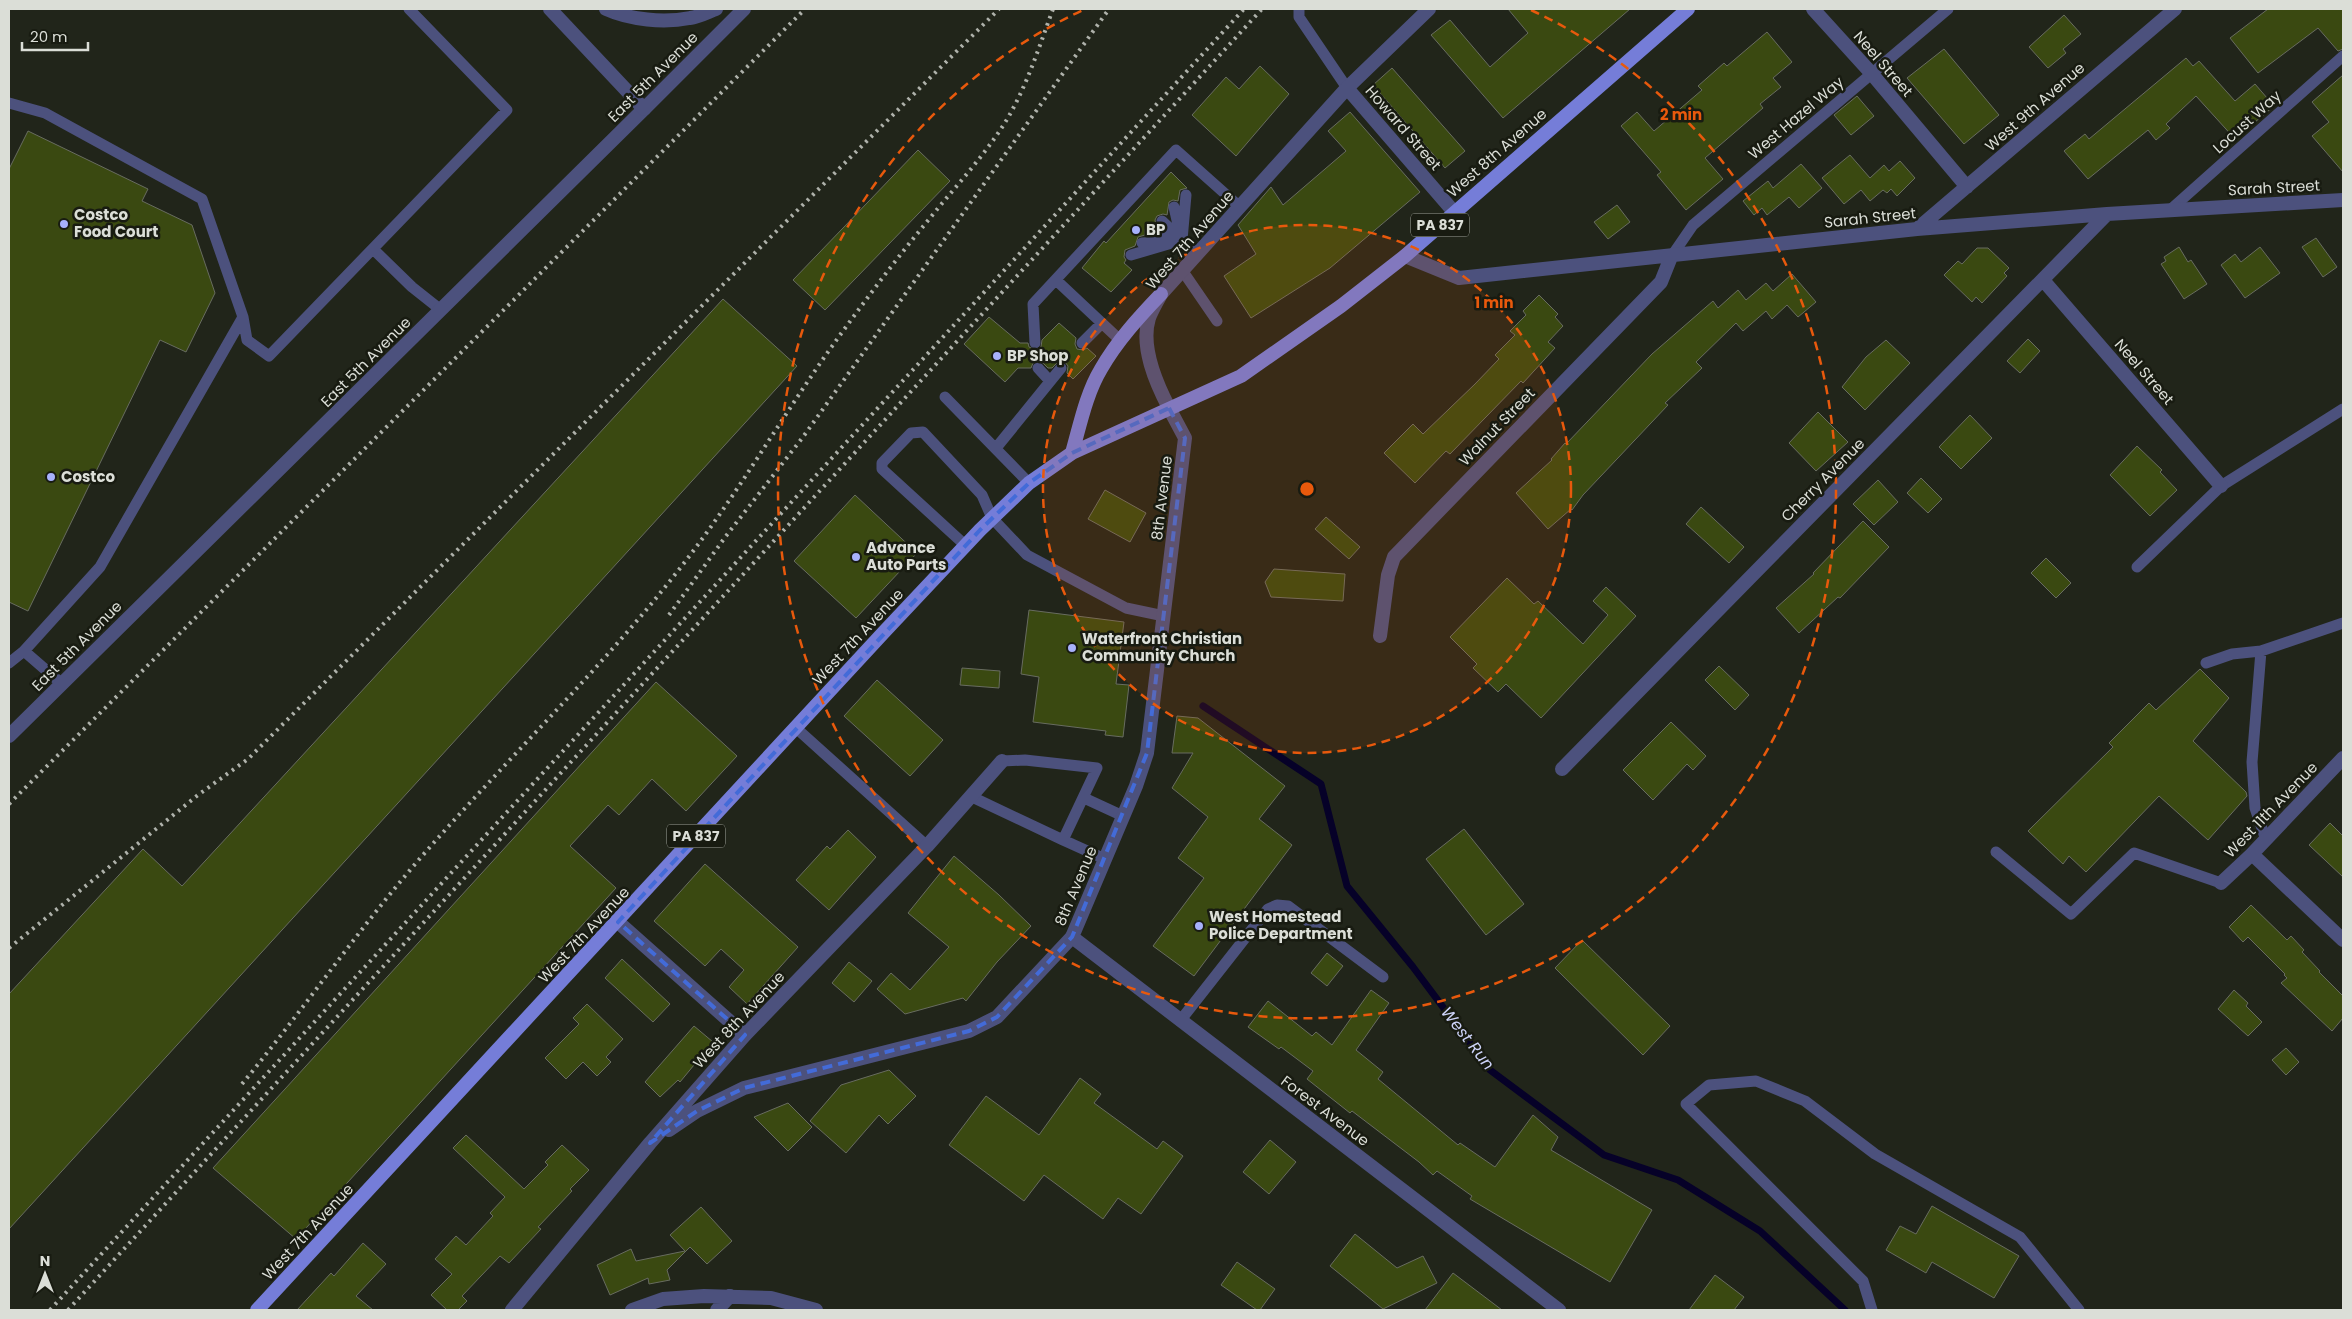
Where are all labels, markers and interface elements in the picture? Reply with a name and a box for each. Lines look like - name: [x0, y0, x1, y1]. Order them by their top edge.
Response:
- scale bar: [22, 20, 89, 52]
- text: 20 m: [30, 26, 68, 47]
- street label: Neel Street: [1849, 26, 1918, 101]
- street label: East 5th Avenue: [603, 27, 702, 126]
- street label: West 9th Avenue: [1980, 57, 2089, 156]
- street label: West Hazel Way: [1743, 71, 1848, 164]
- street label: Howard Street: [1361, 81, 1446, 175]
- street label: Locust Way: [2208, 85, 2286, 158]
- street label: West 8th Avenue: [1442, 103, 1551, 202]
- text: 2 min: [1660, 104, 1702, 125]
- street label: Sarah Street: [2227, 175, 2321, 200]
- street label: West 7th Avenue: [1141, 186, 1238, 294]
- street label: Sarah Street: [1823, 202, 1917, 233]
- place label: Costco Food Court: [74, 204, 158, 242]
- road number: PA 837: [1411, 214, 1469, 236]
- marker: Costco Food Court: [58, 218, 70, 230]
- place label: BP: [1146, 219, 1165, 240]
- marker: BP: [1130, 224, 1142, 236]
- text: 1 min: [1474, 292, 1514, 313]
- street label: East 5th Avenue: [316, 312, 415, 411]
- street label: Neel Street: [2110, 334, 2179, 409]
- place label: BP Shop: [1007, 345, 1069, 366]
- marker: BP Shop: [991, 350, 1003, 362]
- street label: Walnut Street: [1454, 383, 1539, 470]
- street label: Cherry Avenue: [1776, 433, 1869, 526]
- street label: 8th Avenue: [1146, 455, 1177, 541]
- place label: Costco: [61, 466, 116, 487]
- marker: Costco: [45, 471, 57, 483]
- centre of rings: [1298, 480, 1316, 498]
- place label: Advance Auto Parts: [866, 537, 946, 575]
- marker: Advance Auto Parts: [850, 551, 862, 563]
- street label: West 7th Avenue: [807, 584, 908, 689]
- street label: East 5th Avenue: [27, 596, 126, 695]
- place label: Waterfront Christian Community Church: [1082, 628, 1242, 666]
- marker: Waterfront Christian Community Church: [1066, 642, 1078, 654]
- street label: West 11th Avenue: [2219, 757, 2322, 862]
- road number: PA 837: [667, 824, 725, 848]
- street label: 8th Avenue: [1049, 843, 1102, 929]
- street label: West 7th Avenue: [533, 882, 634, 987]
- place label: West Homestead Police Department: [1209, 906, 1353, 944]
- marker: West Homestead Police Department: [1193, 920, 1205, 932]
- street label: West 8th Avenue: [688, 966, 789, 1073]
- water label: West Run: [1436, 1002, 1500, 1075]
- street label: Forest Avenue: [1277, 1070, 1374, 1151]
- street label: West 7th Avenue: [257, 1179, 358, 1284]
- north arrow: [20, 1249, 70, 1299]
- text: N: [40, 1251, 50, 1271]

